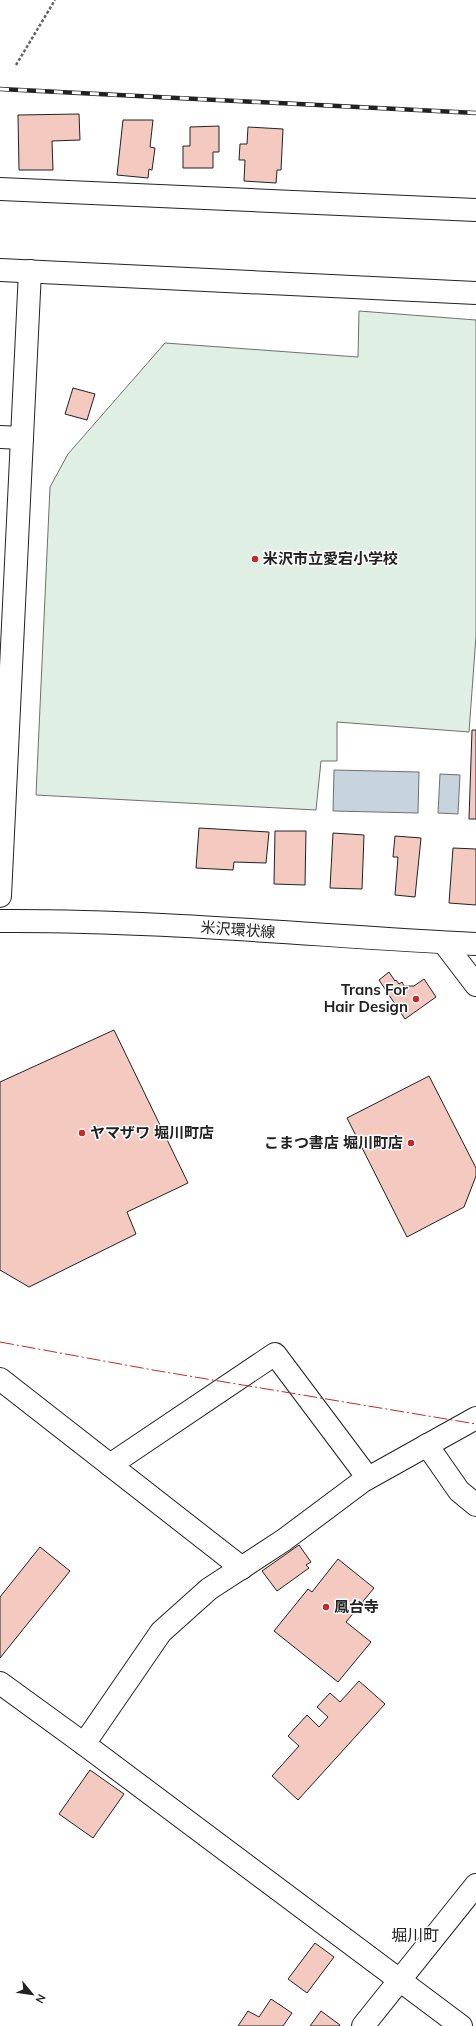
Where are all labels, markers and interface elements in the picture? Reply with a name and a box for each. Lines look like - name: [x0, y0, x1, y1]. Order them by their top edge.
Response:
- place label: 米沢市立愛宕小学校: [263, 549, 398, 568]
- marker: 米沢市立愛宕小学校: [250, 554, 260, 564]
- street label: 米沢環状線: [200, 917, 276, 942]
- place label: Trans For Hair Design: [324, 980, 408, 1016]
- marker: Trans For Hair Design: [411, 994, 421, 1004]
- place label: ヤマザワ 堀川町店: [90, 1123, 214, 1142]
- marker: ヤマザワ 堀川町店: [77, 1128, 87, 1138]
- place label: こまつ書店 堀川町店: [264, 1133, 403, 1152]
- marker: こまつ書店 堀川町店: [406, 1138, 416, 1148]
- place label: 鳳台寺: [334, 1597, 379, 1616]
- marker: 鳳台寺: [321, 1602, 331, 1612]
- district label: 堀川町: [391, 1925, 439, 1945]
- north arrow: [12, 1974, 52, 2014]
- text: N: [33, 1992, 49, 2006]

